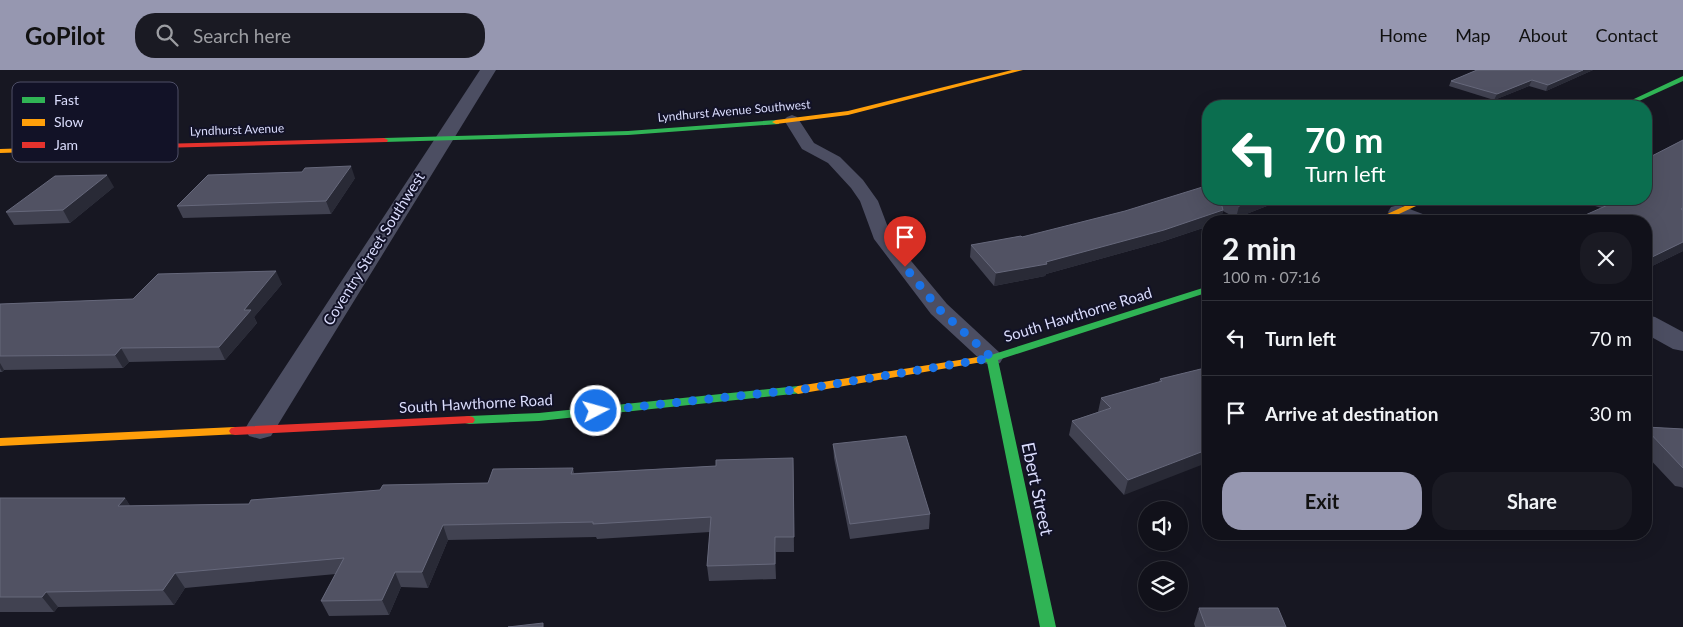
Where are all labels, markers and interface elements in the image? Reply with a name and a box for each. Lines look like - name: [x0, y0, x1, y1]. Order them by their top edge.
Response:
- search box: [135, 13, 485, 58]
- text: GoPilot: [25, 21, 105, 50]
- icon: search: [153, 21, 181, 49]
- text: Search here: [193, 24, 291, 47]
- text: Home: [1379, 24, 1427, 46]
- text: Map: [1455, 24, 1491, 46]
- text: About: [1519, 24, 1568, 46]
- text: Contact: [1596, 24, 1658, 46]
- legend: [12, 82, 178, 162]
- text: Fast: [54, 91, 79, 108]
- street label: Lyndhurst Avenue Southwest: [657, 96, 812, 125]
- text: Slow: [54, 113, 84, 130]
- text: 70 m: [1305, 118, 1383, 160]
- street label: Lyndhurst Avenue: [190, 120, 284, 139]
- icon: left: [1222, 120, 1287, 185]
- text: Jam: [54, 136, 78, 153]
- text: Turn left: [1305, 160, 1386, 187]
- street label: Coventry Street Southwest: [319, 168, 428, 328]
- pin: [884, 216, 926, 267]
- icon: arrive: [891, 223, 919, 251]
- text: 2 min: [1222, 230, 1296, 266]
- button: close: [1580, 232, 1632, 284]
- text: 100 m · 07:16: [1222, 267, 1321, 286]
- street label: South Hawthorne Road: [1001, 283, 1154, 345]
- icon: left: [1222, 324, 1250, 352]
- text: Turn left: [1265, 327, 1336, 350]
- text: 70 m: [1589, 327, 1632, 350]
- position arrow: [569, 384, 621, 436]
- street label: South Hawthorne Road: [399, 390, 553, 416]
- icon: arrive: [1222, 399, 1250, 427]
- text: Arrive at destination: [1265, 402, 1438, 425]
- text: 30 m: [1589, 402, 1632, 425]
- street label: Ebert Street: [1017, 440, 1059, 538]
- button: Exit: [1222, 472, 1422, 530]
- button: Share: [1432, 472, 1632, 530]
- map controls: [1138, 501, 1188, 611]
- button: sound: [1138, 501, 1188, 551]
- button: layers: [1138, 561, 1188, 611]

